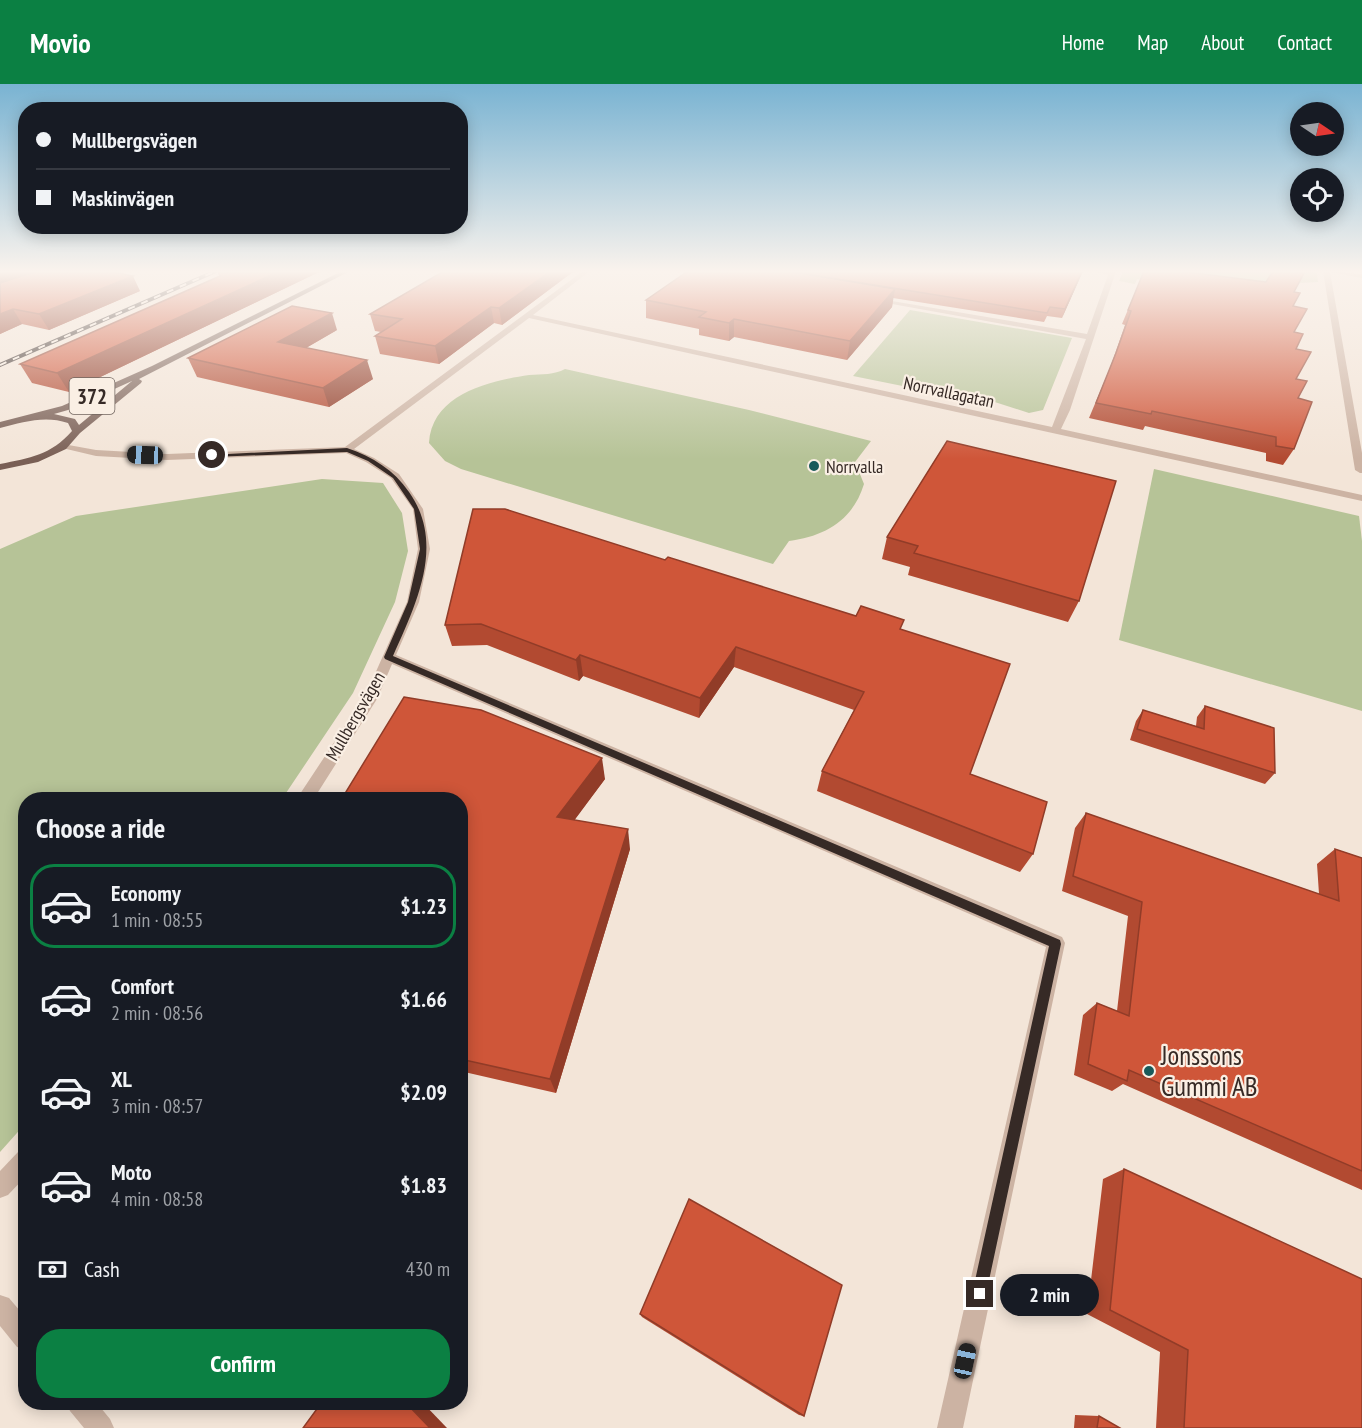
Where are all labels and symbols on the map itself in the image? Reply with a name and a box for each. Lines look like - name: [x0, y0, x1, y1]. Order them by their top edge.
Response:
- north arrow: [1290, 102, 1344, 156]
- street label: Norrvallagatan: [902, 371, 996, 413]
- road number: 372: [70, 378, 115, 414]
- route start: [198, 441, 225, 468]
- car: [127, 445, 163, 465]
- place label: Norrvalla: [826, 455, 883, 478]
- marker: Norrvalla: [807, 459, 821, 473]
- street label: Mullbergsvägen: [320, 667, 390, 765]
- place label: Jonssons Gummi AB: [1160, 1038, 1258, 1103]
- marker: Jonssons Gummi AB: [1142, 1064, 1156, 1078]
- callout: 2 min: [1001, 1273, 1100, 1315]
- route end: [966, 1280, 993, 1307]
- car: [952, 1342, 978, 1380]

